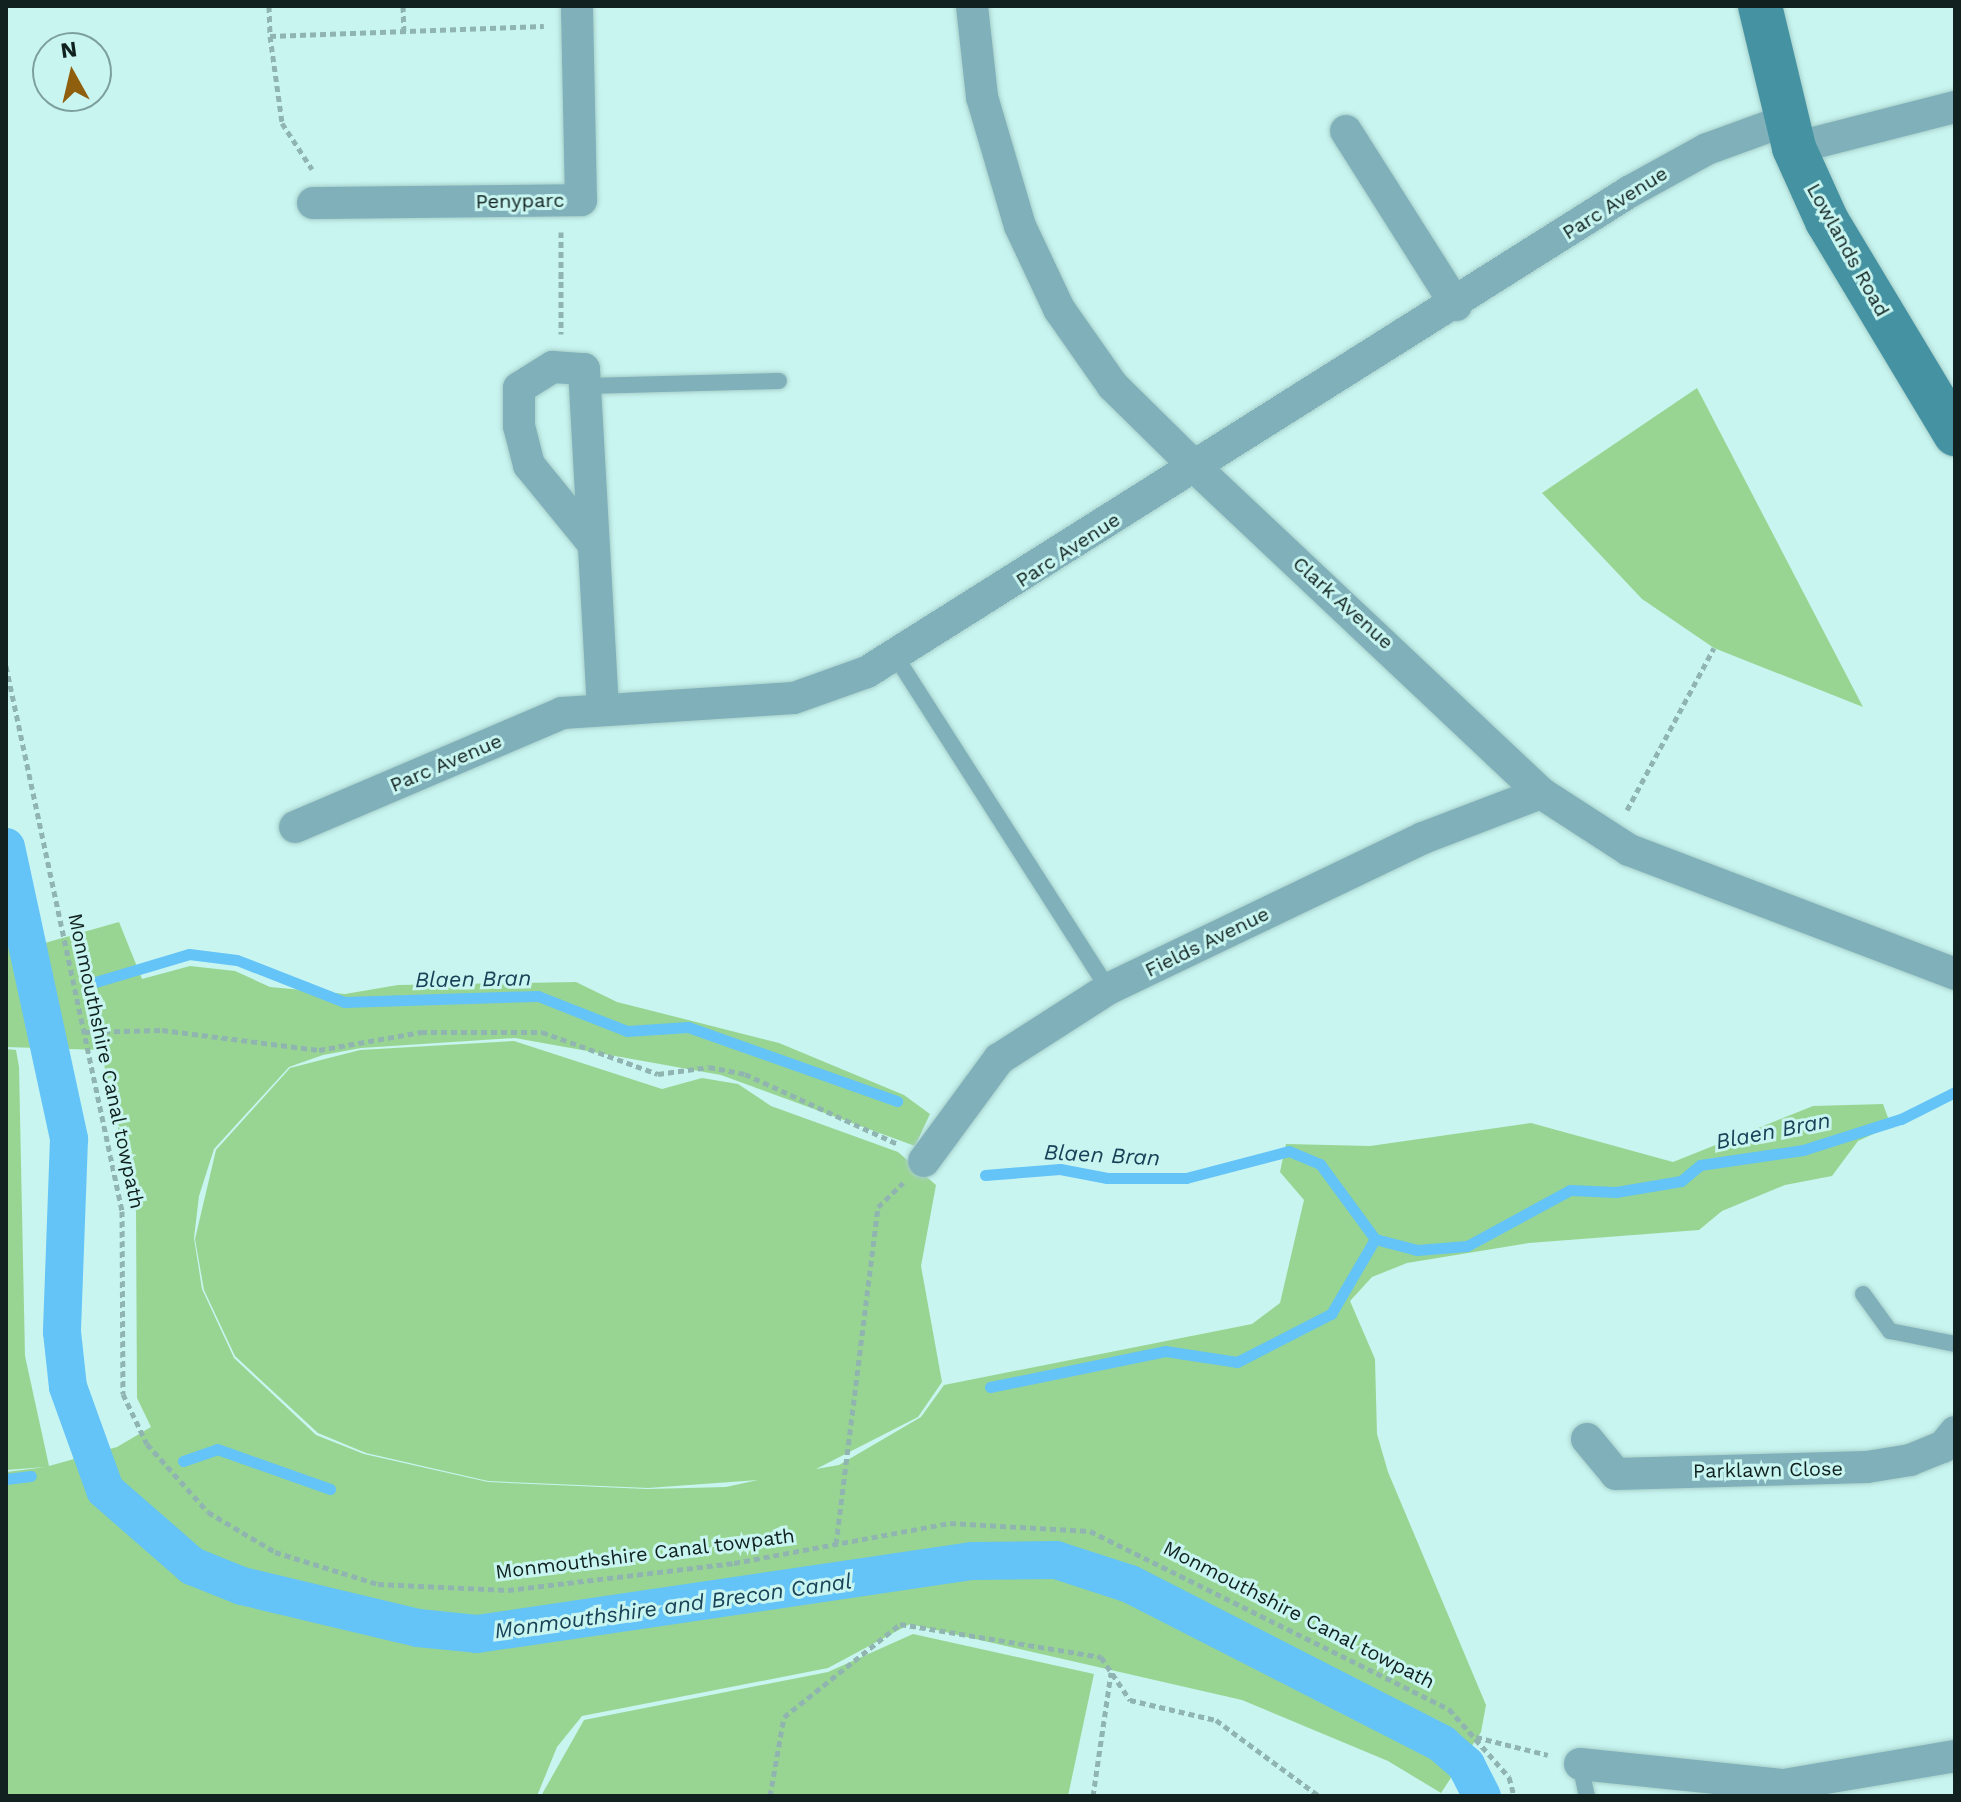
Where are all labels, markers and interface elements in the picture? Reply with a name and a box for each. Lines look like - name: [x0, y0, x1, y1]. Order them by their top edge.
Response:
- north arrow: [32, 32, 112, 112]
- text: N: [59, 36, 79, 63]
- street label: Parc Avenue: [1558, 161, 1672, 245]
- street label: Lowlands Road: [1801, 179, 1895, 321]
- street label: Penyparc: [475, 188, 565, 214]
- street label: Parc Avenue: [1011, 507, 1125, 593]
- street label: Clark Avenue: [1287, 551, 1399, 655]
- street label: Parc Avenue: [386, 728, 506, 798]
- street label: Fields Avenue: [1141, 901, 1273, 983]
- street label: Monmouthshire Canal towpath: [63, 911, 149, 1211]
- water label: Blaen Bran: [415, 965, 531, 993]
- water label: Blaen Bran: [1713, 1107, 1833, 1155]
- water label: Blaen Bran: [1043, 1139, 1161, 1171]
- street label: Parklawn Close: [1693, 1457, 1843, 1483]
- street label: Monmouthshire Canal towpath: [493, 1524, 797, 1584]
- street label: Monmouthshire Canal towpath: [1159, 1536, 1439, 1694]
- water label: Monmouthshire and Brecon Canal: [493, 1568, 853, 1644]

